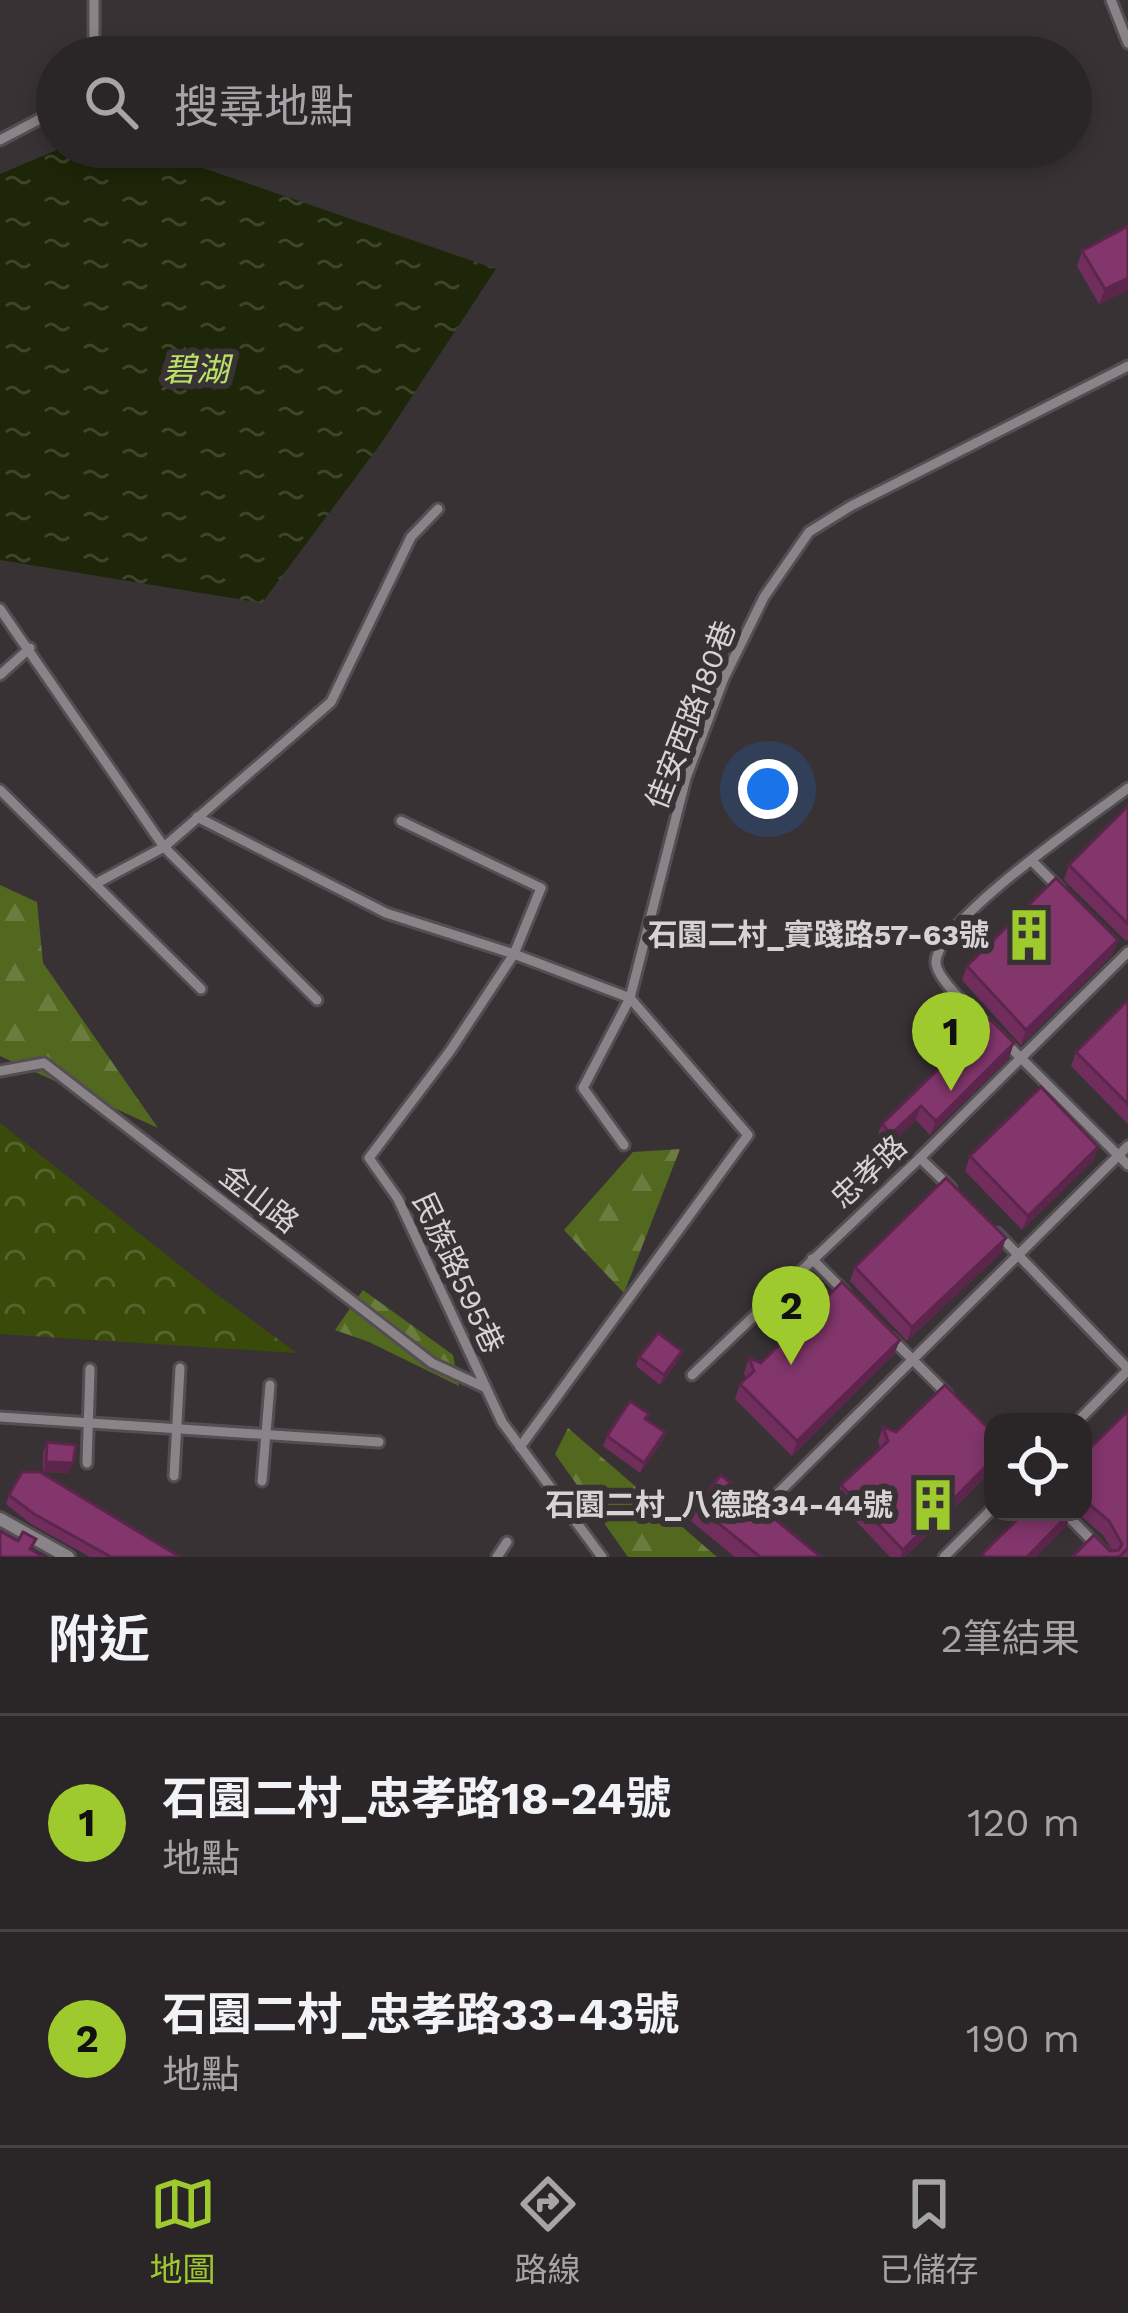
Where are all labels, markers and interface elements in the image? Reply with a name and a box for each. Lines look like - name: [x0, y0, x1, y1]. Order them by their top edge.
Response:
- search box: [36, 36, 1092, 168]
- icon: search: [78, 69, 144, 135]
- text: 搜尋地點: [174, 80, 354, 133]
- water label: 碧湖: [163, 350, 234, 389]
- street label: 佳安西路180巷: [639, 616, 743, 814]
- your location: [738, 759, 798, 819]
- building icon: 石園二村_實踐路57-63號: [1000, 906, 1058, 964]
- place label: 石園二村_實踐路57-63號: [648, 917, 989, 952]
- pin: 1: [912, 992, 990, 1091]
- street label: 忠孝路: [824, 1128, 914, 1215]
- street label: 金山路: [213, 1157, 306, 1240]
- street label: 民族路595巷: [406, 1187, 511, 1359]
- pin: 2: [752, 1266, 830, 1365]
- map controls: [984, 1413, 1092, 1521]
- button: locate: [984, 1413, 1092, 1521]
- building icon: 石園二村_八德路34-44號: [904, 1476, 962, 1534]
- place label: 石園二村_八德路34-44號: [545, 1487, 893, 1522]
- text: 附近: [48, 1610, 150, 1669]
- text: 2筆結果: [940, 1616, 1080, 1661]
- text: 石園二村_忠孝路18-24號: [162, 1772, 671, 1825]
- text: 1: [79, 1800, 95, 1845]
- text: 120 m: [967, 1800, 1080, 1845]
- text: 地點: [162, 1836, 240, 1881]
- text: 石園二村_忠孝路33-43號: [162, 1988, 679, 2041]
- text: 2: [75, 2016, 99, 2061]
- text: 190 m: [966, 2016, 1080, 2061]
- text: 地點: [162, 2052, 240, 2097]
- tab: 地圖: [150, 2171, 216, 2291]
- tab: 路線: [515, 2171, 581, 2291]
- tab: 已儲存: [880, 2171, 979, 2291]

